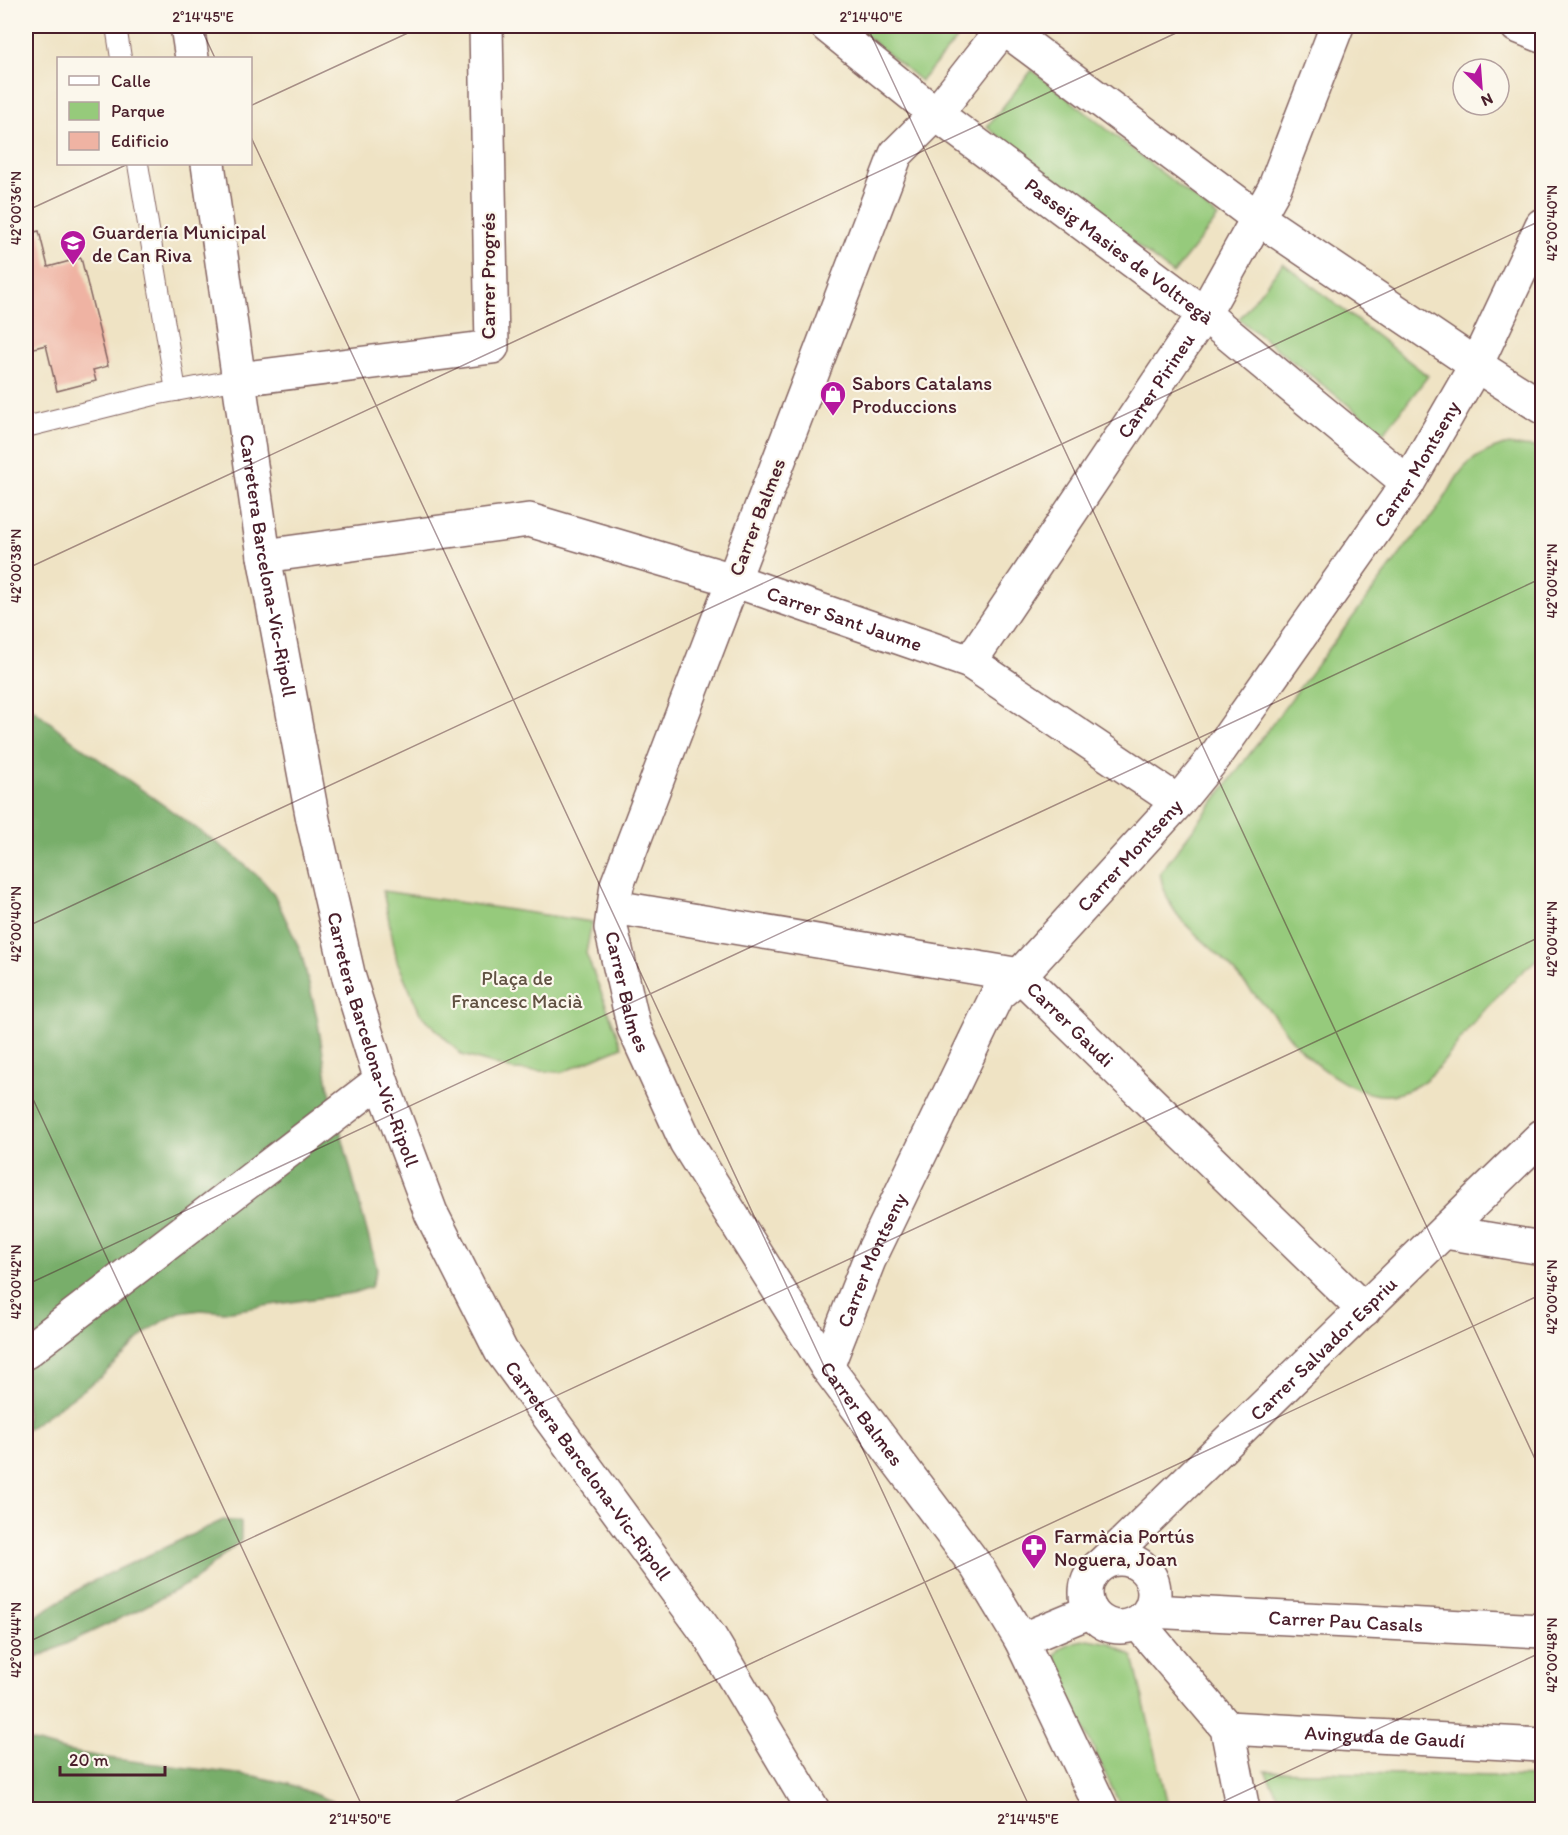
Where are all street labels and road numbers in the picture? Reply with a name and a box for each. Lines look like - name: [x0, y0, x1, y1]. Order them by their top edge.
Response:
- street label: Passeig Masies de Voltregà: [1020, 173, 1219, 330]
- street label: Carrer Progrés: [476, 213, 500, 339]
- street label: Carrer Pirineu: [1112, 328, 1200, 443]
- street label: Carrer Montseny: [1368, 396, 1465, 532]
- street label: Carretera Barcelona-Vic-Ripoll: [235, 433, 302, 699]
- street label: Carrer Balmes: [724, 455, 790, 579]
- street label: Carrer Sant Jaume: [764, 581, 925, 657]
- street label: Carrer Montseny: [1072, 793, 1187, 917]
- street label: Carretera Barcelona-Vic-Ripoll: [322, 909, 425, 1170]
- street label: Carrer Balmes: [600, 929, 655, 1056]
- street label: Carrer Gaudi: [1022, 976, 1119, 1072]
- street label: Carrer Montseny: [832, 1188, 912, 1331]
- street label: Carrer Salvador Espriu: [1245, 1272, 1402, 1426]
- street label: Carretera Barcelona-Vic-Ripoll: [500, 1356, 677, 1585]
- street label: Carrer Balmes: [815, 1357, 909, 1471]
- street label: Carrer Pau Casals: [1268, 1605, 1424, 1637]
- street label: Avinguda de Gaudí: [1304, 1720, 1465, 1753]

